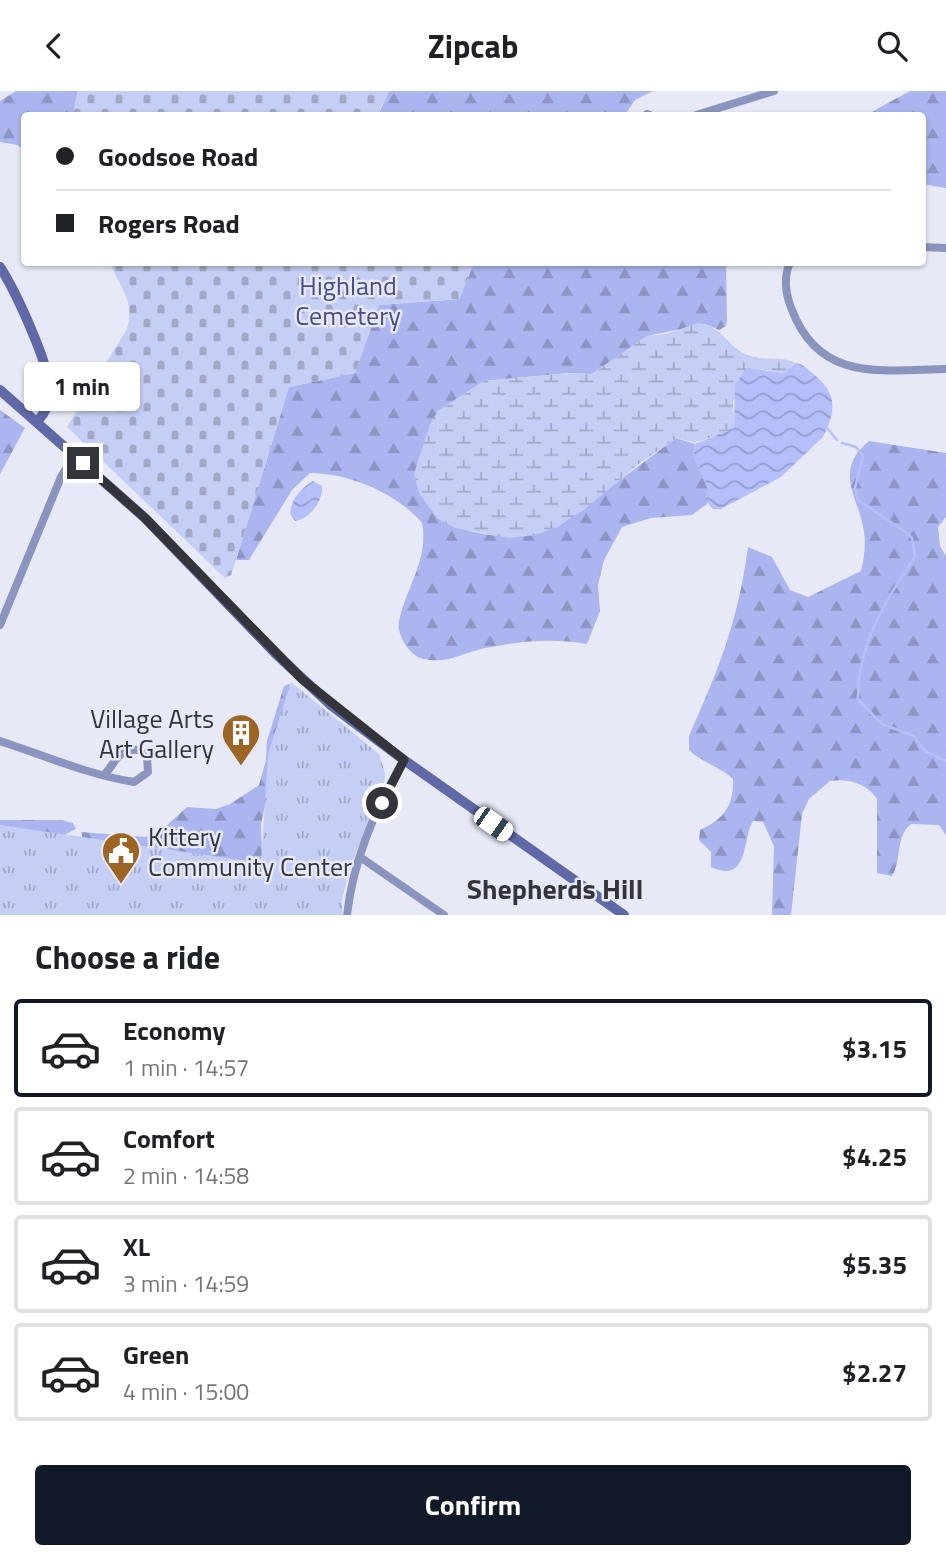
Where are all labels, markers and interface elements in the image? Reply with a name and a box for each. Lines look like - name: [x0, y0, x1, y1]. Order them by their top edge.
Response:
- text: Zipcab: [428, 22, 518, 70]
- icon: back: [35, 27, 73, 65]
- icon: search: [873, 27, 911, 65]
- text: Goodsoe Road: [98, 137, 258, 176]
- text: Rogers Road: [98, 204, 240, 243]
- park label: Highland Cemetery: [295, 266, 401, 335]
- callout: 1 min: [25, 361, 141, 411]
- text: 1 min: [54, 369, 110, 404]
- route end: [67, 447, 99, 479]
- place label: Village Arts Art Gallery: [90, 699, 214, 768]
- building icon: Village Arts Art Gallery: [220, 712, 262, 767]
- route start: [366, 787, 398, 819]
- car: [470, 803, 517, 845]
- place label: Kittery Community Center: [148, 817, 352, 886]
- public building icon: Kittery Community Center: [100, 830, 142, 885]
- district label: Shepherds Hill: [467, 867, 643, 910]
- text: Choose a ride: [35, 933, 220, 981]
- text: Economy: [123, 1011, 225, 1050]
- icon: car: [39, 1017, 102, 1080]
- text: $3.15: [842, 1029, 907, 1068]
- text: 1 min · 14:57: [123, 1050, 249, 1085]
- text: Comfort: [123, 1119, 215, 1158]
- icon: car: [39, 1125, 102, 1188]
- text: $4.25: [842, 1137, 907, 1176]
- text: 2 min · 14:58: [123, 1158, 249, 1193]
- text: XL: [123, 1227, 150, 1266]
- icon: car: [39, 1233, 102, 1296]
- text: $5.35: [842, 1245, 907, 1284]
- text: 3 min · 14:59: [123, 1266, 249, 1301]
- text: Green: [123, 1335, 189, 1374]
- icon: car: [39, 1341, 102, 1404]
- text: $2.27: [842, 1353, 907, 1392]
- text: 4 min · 15:00: [123, 1374, 249, 1409]
- button: Confirm: [35, 1465, 911, 1545]

